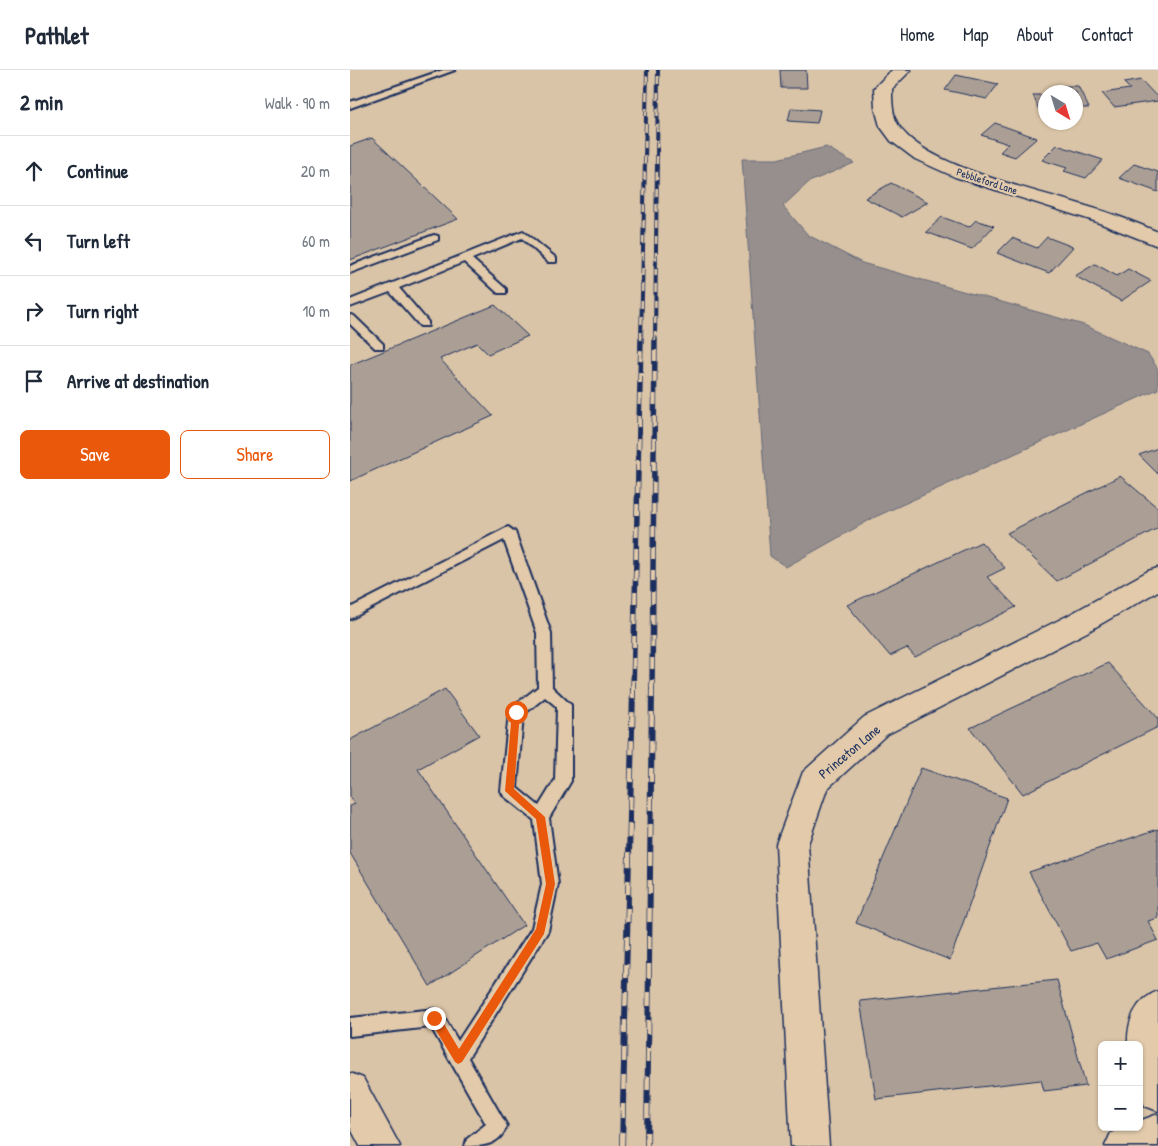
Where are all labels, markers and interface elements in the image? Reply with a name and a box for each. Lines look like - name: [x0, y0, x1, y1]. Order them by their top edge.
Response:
- text: Pathlet: [25, 19, 88, 51]
- text: Home: [900, 22, 935, 47]
- text: Map: [963, 22, 988, 47]
- text: About: [1016, 22, 1053, 47]
- text: Contact: [1081, 22, 1133, 47]
- north arrow: [1038, 85, 1083, 130]
- text: 2 min: [20, 88, 63, 117]
- text: Walk · 90 m: [265, 92, 330, 114]
- icon: ahead: [20, 157, 48, 185]
- text: Continue: [67, 158, 128, 184]
- text: 20 m: [301, 160, 330, 182]
- street label: Pebbleford Lane: [955, 165, 1020, 198]
- icon: left: [20, 227, 48, 255]
- text: Turn left: [67, 228, 130, 254]
- text: 60 m: [302, 230, 330, 252]
- icon: right: [20, 297, 48, 325]
- text: Turn right: [67, 298, 138, 324]
- text: 10 m: [302, 300, 330, 322]
- icon: arrive: [20, 367, 48, 395]
- text: Arrive at destination: [67, 368, 209, 394]
- button: Save: [20, 430, 170, 479]
- button: Share: [180, 430, 330, 479]
- route start: [505, 701, 528, 724]
- street label: Princeton Lane: [814, 719, 884, 782]
- route end: [423, 1007, 446, 1030]
- map controls: [1098, 1041, 1143, 1131]
- button: +: [1098, 1041, 1143, 1086]
- button: −: [1098, 1086, 1143, 1131]

